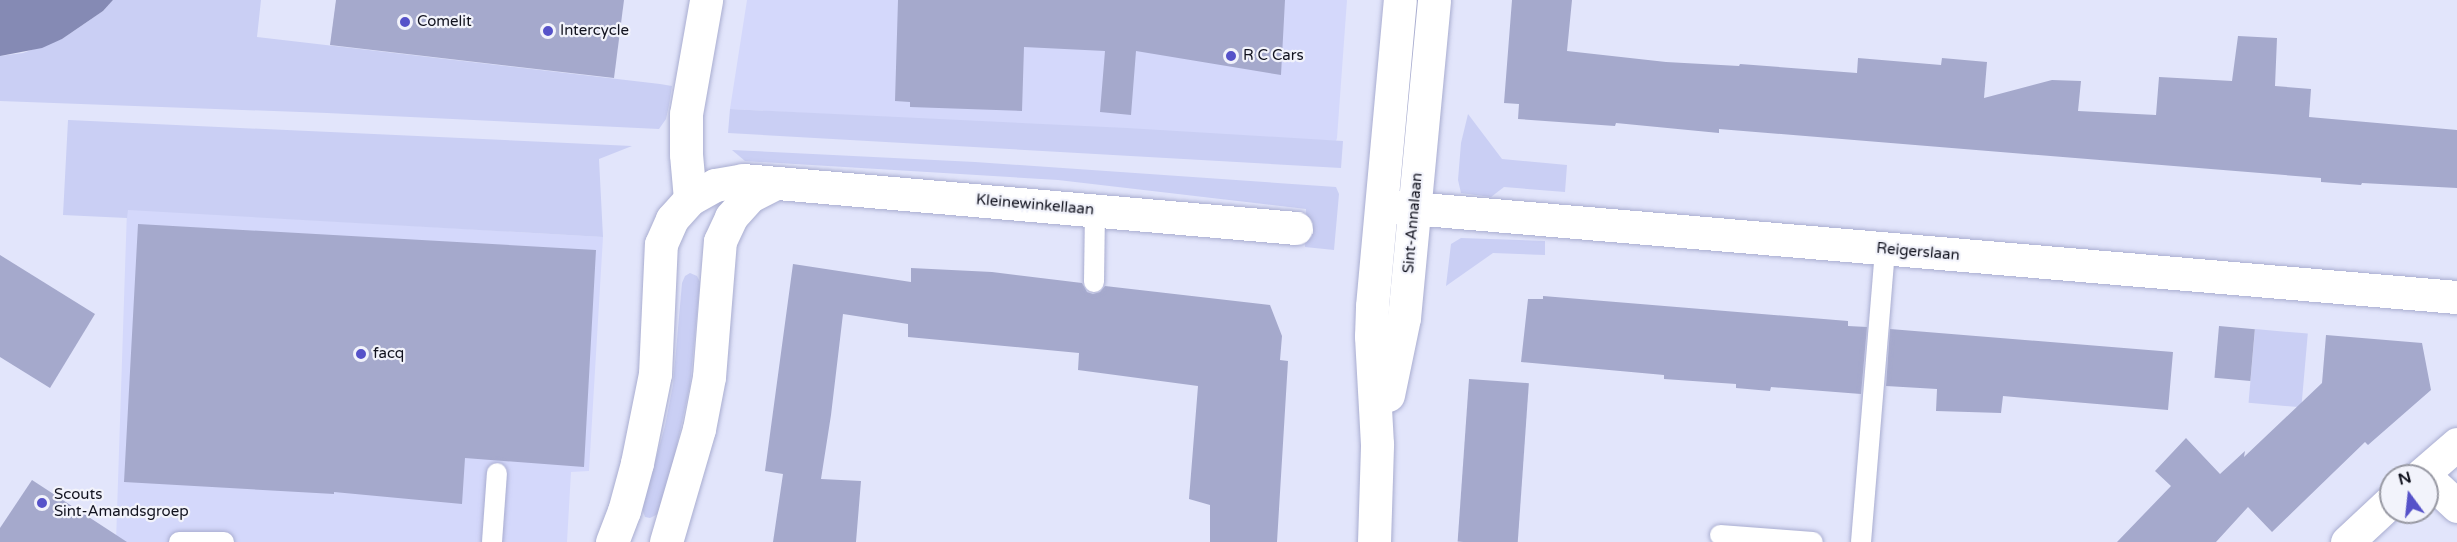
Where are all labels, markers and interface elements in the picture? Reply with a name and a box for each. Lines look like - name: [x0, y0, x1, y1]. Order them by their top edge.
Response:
- place label: Comelit: [417, 13, 472, 31]
- marker: Comelit: [398, 15, 412, 29]
- place label: Intercycle: [560, 22, 629, 40]
- marker: Intercycle: [541, 24, 555, 38]
- place label: R C Cars: [1243, 47, 1304, 65]
- marker: R C Cars: [1224, 49, 1238, 63]
- street label: Sint-Annalaan: [1400, 172, 1426, 274]
- street label: Kleinewinkellaan: [975, 191, 1095, 219]
- street label: Reigerslaan: [1876, 239, 1960, 265]
- place label: facq: [373, 345, 404, 363]
- marker: facq: [354, 347, 368, 361]
- north arrow: [2379, 464, 2439, 524]
- text: N: [2396, 467, 2414, 490]
- place label: Scouts Sint-Amandsgroep: [54, 485, 189, 520]
- marker: Scouts Sint-Amandsgroep: [35, 496, 49, 510]

